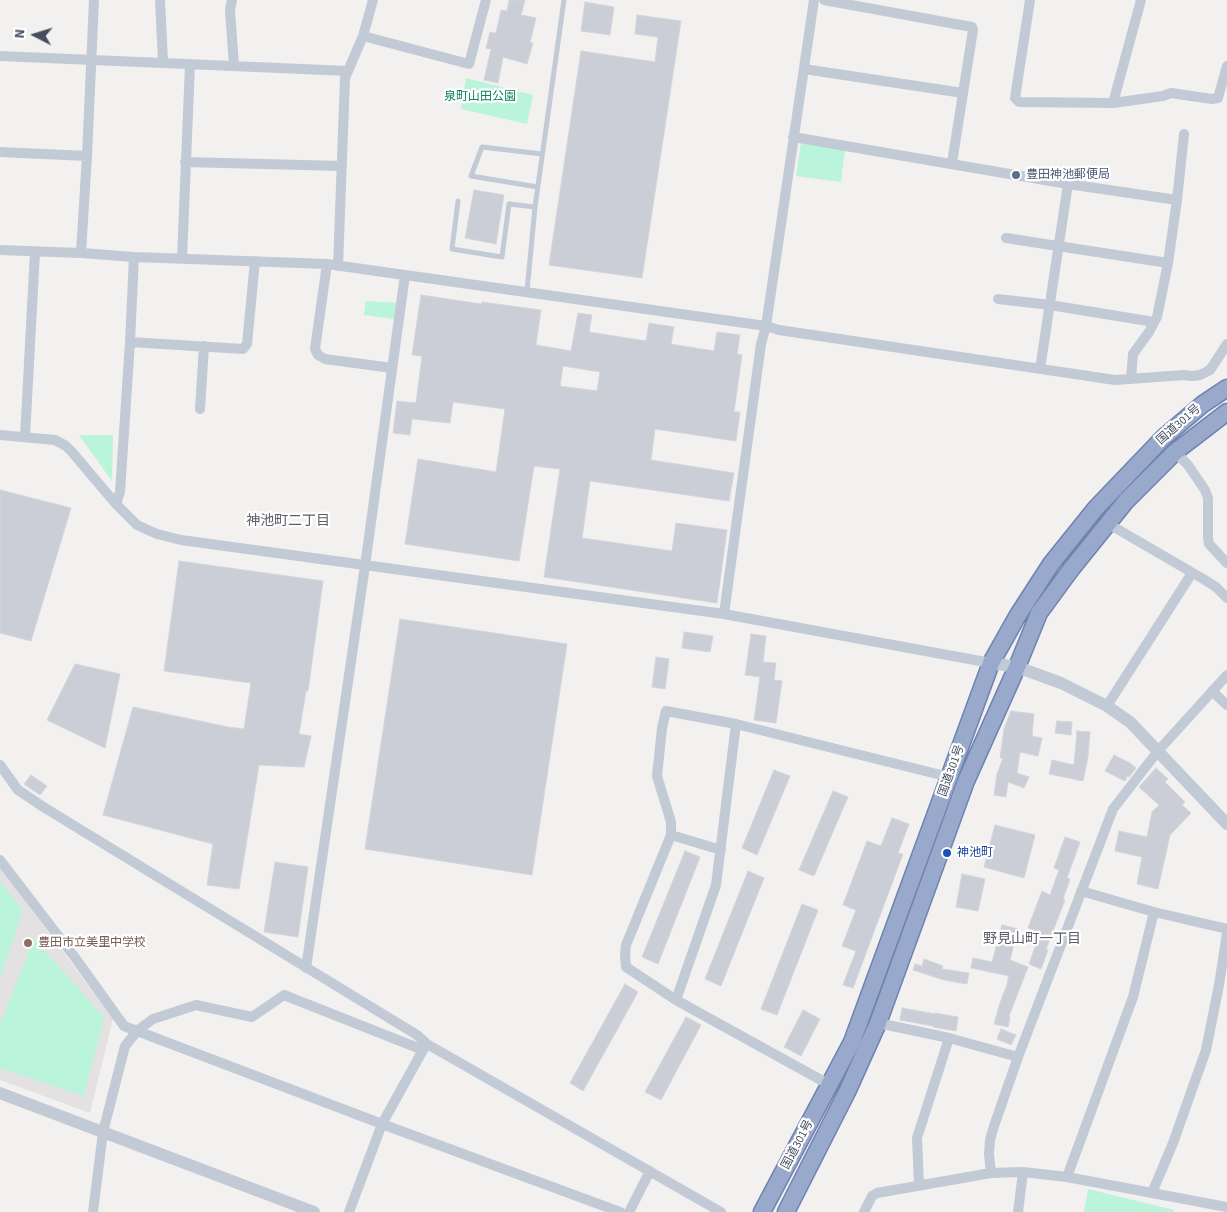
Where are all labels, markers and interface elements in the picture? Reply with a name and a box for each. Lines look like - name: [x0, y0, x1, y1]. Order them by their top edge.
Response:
- north arrow: [10, 10, 60, 60]
- text: N: [10, 28, 30, 39]
- park label: 泉町山田公園: [444, 90, 516, 104]
- place label: 豊田神池郵便局: [1026, 168, 1110, 182]
- marker: 豊田神池郵便局: [1010, 169, 1022, 181]
- street label: 国道301号: [1154, 402, 1204, 448]
- district label: 神池町二丁目: [246, 514, 330, 530]
- street label: 国道301号: [936, 743, 968, 799]
- place label: 神池町: [957, 846, 993, 860]
- marker: 神池町: [941, 847, 953, 859]
- district label: 野見山町一丁目: [983, 932, 1081, 948]
- place label: 豊田市立美里中学校: [38, 936, 146, 950]
- marker: 豊田市立美里中学校: [22, 937, 34, 949]
- street label: 国道301号: [779, 1118, 817, 1172]

